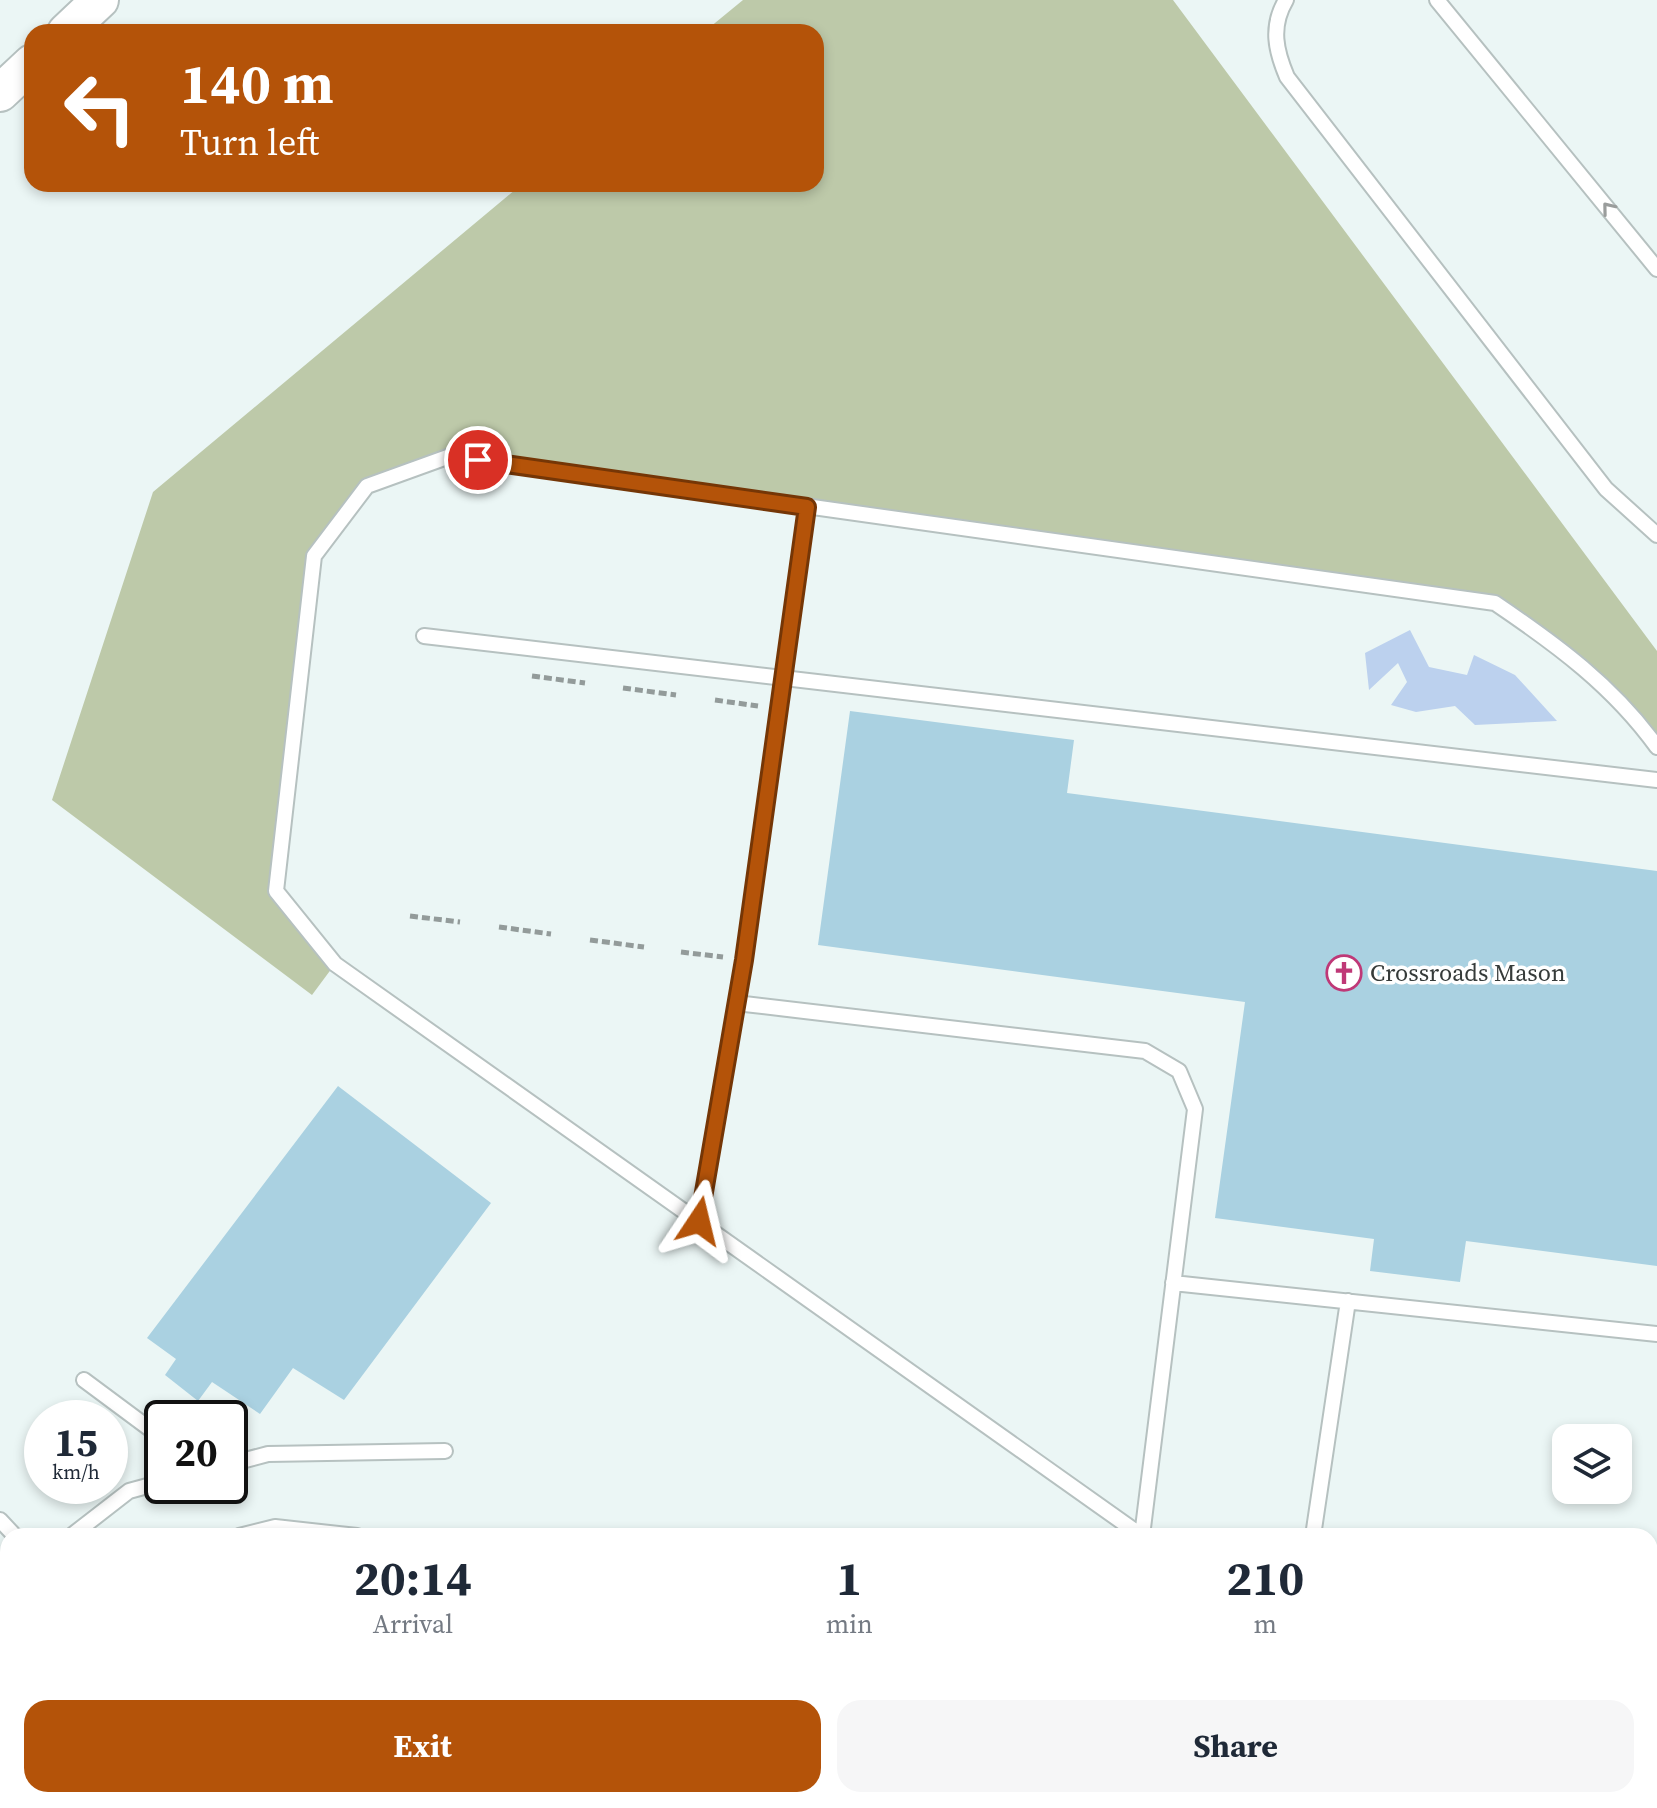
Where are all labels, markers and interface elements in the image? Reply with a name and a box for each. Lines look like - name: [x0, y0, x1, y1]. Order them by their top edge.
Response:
- text: 140 m: [180, 45, 334, 122]
- icon: left: [48, 56, 152, 160]
- text: Turn left: [180, 118, 319, 167]
- one-way arrow: [1603, 202, 1617, 217]
- pin: [444, 426, 512, 494]
- icon: arrive: [456, 438, 500, 482]
- church icon: Crossroads Mason: [1325, 954, 1363, 992]
- place label: Crossroads Mason: [1370, 956, 1566, 989]
- position arrow: [657, 1179, 741, 1263]
- speed limit sign: 20: [144, 1400, 248, 1504]
- text: 15: [54, 1415, 98, 1469]
- map controls: [1552, 1424, 1632, 1504]
- button: layers: [1552, 1424, 1632, 1504]
- text: km/h: [52, 1458, 100, 1486]
- text: 20:14: [354, 1545, 472, 1611]
- text: 1: [836, 1545, 862, 1611]
- text: 210: [1226, 1545, 1304, 1611]
- text: Arrival: [373, 1606, 453, 1642]
- text: min: [826, 1606, 873, 1642]
- text: m: [1254, 1606, 1277, 1642]
- button: Exit: [24, 1700, 821, 1792]
- button: Share: [837, 1700, 1634, 1792]

